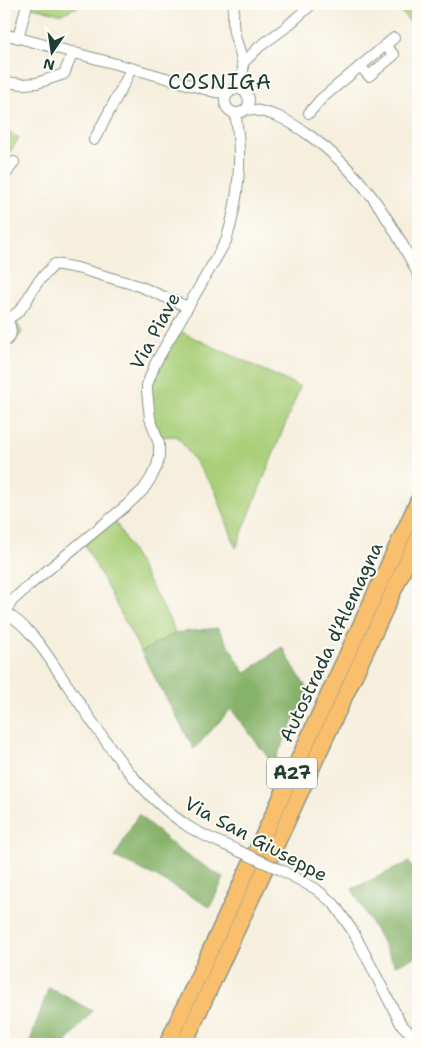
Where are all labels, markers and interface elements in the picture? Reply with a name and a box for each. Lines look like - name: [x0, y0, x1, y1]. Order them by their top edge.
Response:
- north arrow: [28, 28, 78, 78]
- text: N: [42, 55, 57, 75]
- district label: COSNIGA: [168, 68, 272, 96]
- street label: Via Piave: [124, 288, 186, 374]
- street label: Autostrada d'Alemagna: [274, 538, 388, 746]
- road number: A27: [267, 758, 317, 788]
- street label: Via San Giuseppe: [180, 791, 332, 887]

